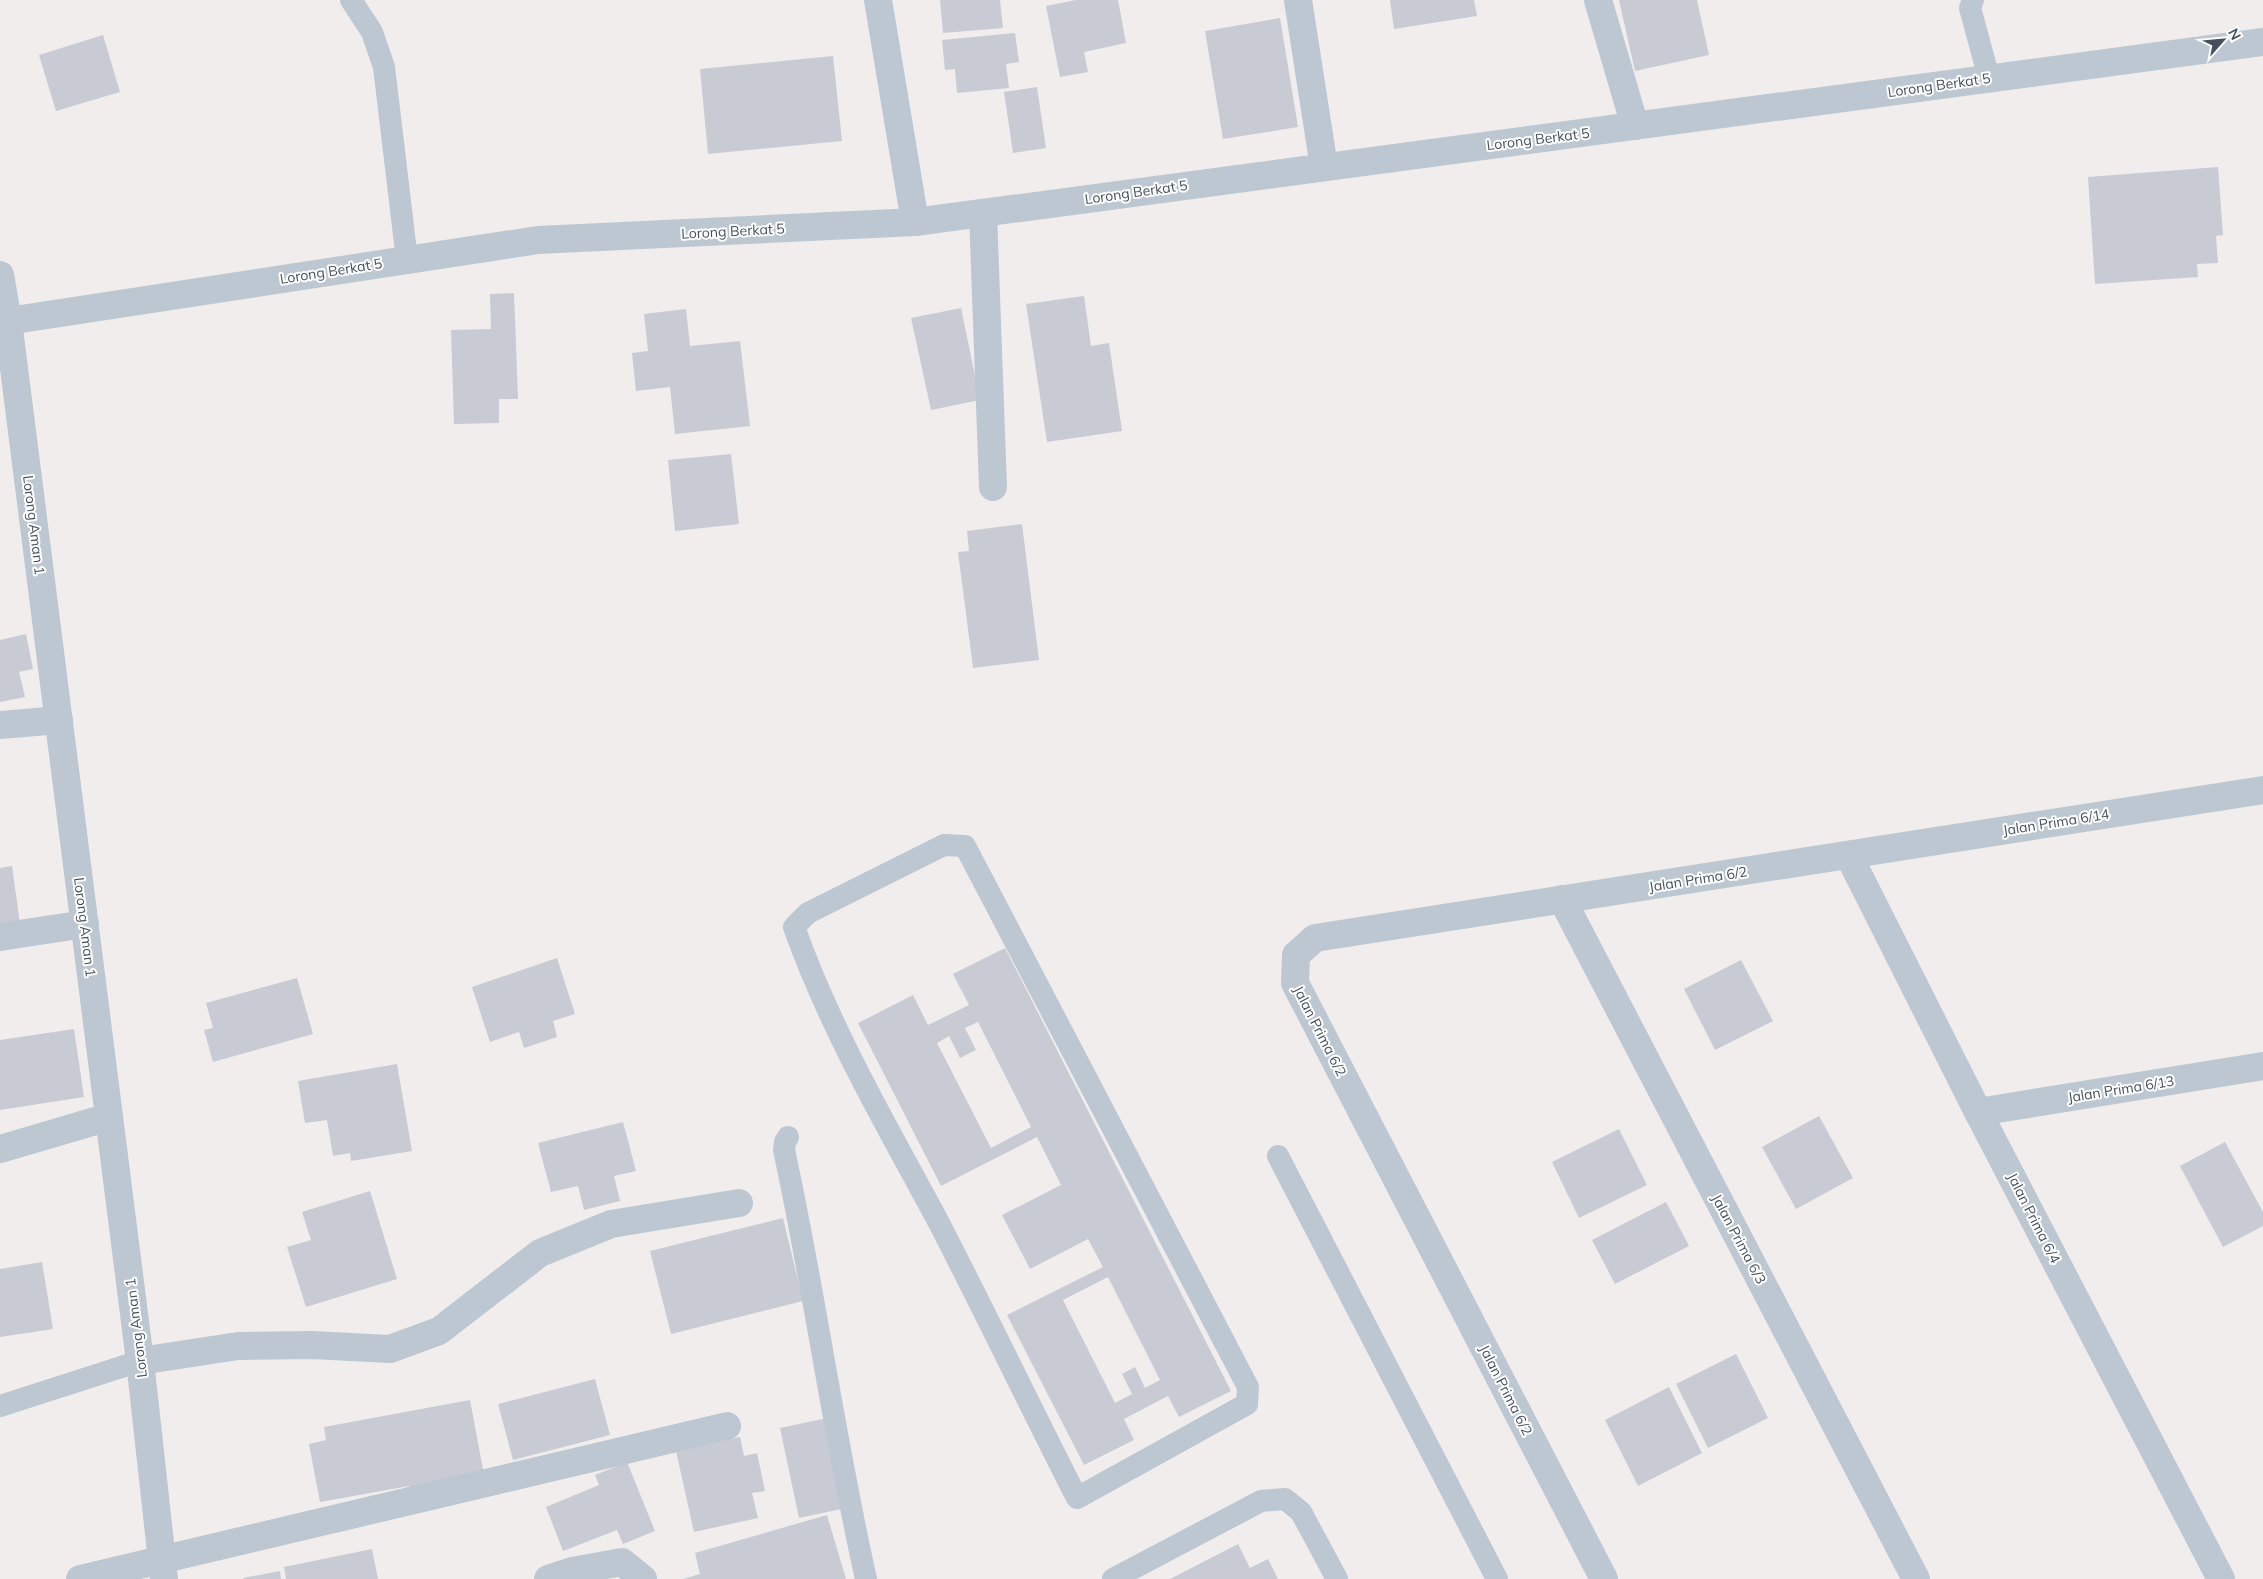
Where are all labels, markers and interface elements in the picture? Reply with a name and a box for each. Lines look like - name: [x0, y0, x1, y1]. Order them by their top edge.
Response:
- north arrow: [2198, 15, 2248, 65]
- text: N: [2224, 25, 2245, 43]
- street label: Lorong Berkat 5: [1886, 69, 1992, 101]
- street label: Lorong Berkat 5: [1486, 124, 1590, 154]
- street label: Lorong Berkat 5: [1083, 176, 1189, 208]
- street label: Lorong Berkat 5: [681, 219, 785, 243]
- street label: Lorong Berkat 5: [278, 254, 384, 288]
- street label: Lorong Aman 1: [19, 474, 49, 576]
- street label: Jalan Prima 6/14: [2001, 805, 2111, 839]
- street label: Jalan Prima 6/2: [1648, 862, 1748, 896]
- street label: Lorong Aman 1: [70, 876, 100, 978]
- street label: Jalan Prima 6/2: [1289, 983, 1351, 1079]
- street label: Jalan Prima 6/13: [2066, 1072, 2176, 1106]
- street label: Jalan Prima 6/4: [2003, 1170, 2065, 1267]
- street label: Jalan Prima 6/3: [1708, 1191, 1770, 1287]
- street label: Lorong Aman 1: [121, 1277, 151, 1379]
- street label: Jalan Prima 6/2: [1475, 1342, 1537, 1438]

